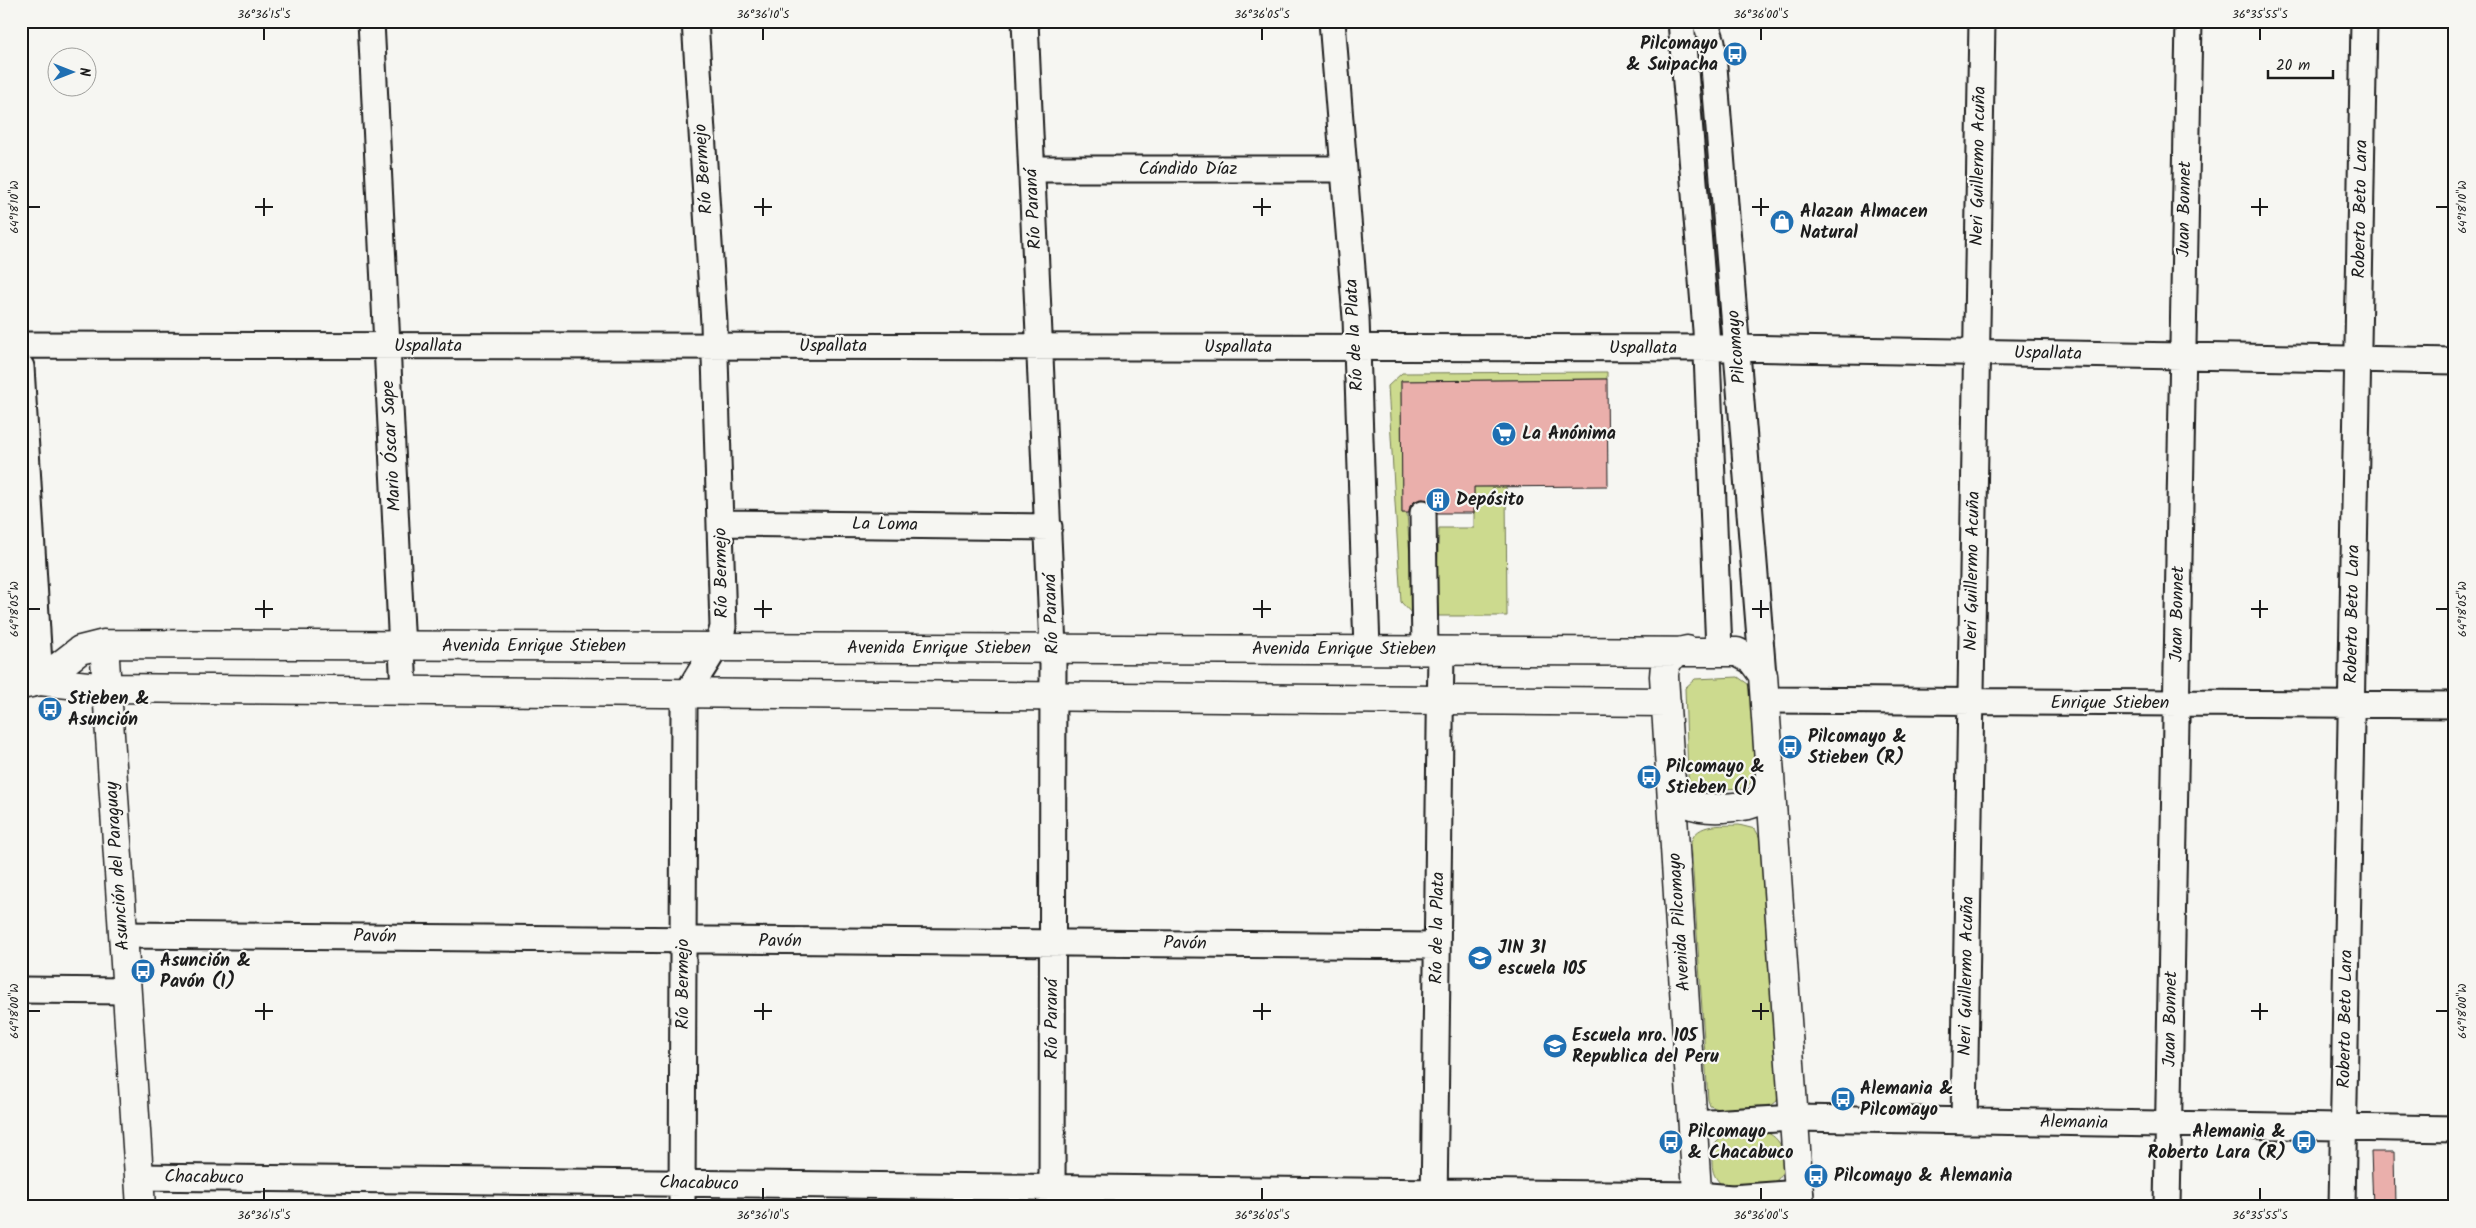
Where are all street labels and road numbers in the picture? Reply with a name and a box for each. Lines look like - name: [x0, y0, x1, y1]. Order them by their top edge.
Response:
- street label: Neri Guillermo Acuña: [1963, 86, 1995, 246]
- street label: Río Bermejo: [686, 123, 722, 215]
- street label: Roberto Beto Lara: [2345, 139, 2377, 279]
- street label: Cándido Díaz: [1139, 155, 1237, 184]
- street label: Juan Bonnet: [2170, 160, 2200, 257]
- street label: Río Paraná: [1017, 166, 1051, 250]
- street label: Río de la Plata: [1338, 278, 1372, 392]
- street label: Pilcomayo: [1719, 309, 1755, 385]
- street label: Uspallata: [394, 332, 462, 361]
- street label: Uspallata: [799, 332, 867, 361]
- street label: Uspallata: [1204, 333, 1272, 362]
- street label: Uspallata: [1609, 334, 1677, 363]
- street label: Uspallata: [2014, 339, 2082, 369]
- street label: Mario Óscar Sape: [374, 380, 410, 512]
- street label: Neri Guillermo Acuña: [1957, 491, 1989, 651]
- street label: La Loma: [852, 510, 918, 540]
- street label: Río Bermejo: [707, 527, 737, 619]
- street label: Roberto Beto Lara: [2337, 544, 2369, 684]
- street label: Juan Bonnet: [2163, 565, 2193, 662]
- street label: Río Paraná: [1036, 572, 1068, 655]
- street label: Avenida Enrique Stieben: [442, 632, 626, 661]
- street label: Avenida Enrique Stieben: [847, 634, 1031, 663]
- street label: Avenida Enrique Stieben: [1252, 635, 1436, 664]
- street label: Enrique Stieben: [2051, 689, 2169, 718]
- street label: Asunción del Paraguay: [98, 780, 138, 952]
- street label: Avenida Pilcomayo: [1661, 852, 1699, 992]
- street label: Río de la Plata: [1423, 871, 1453, 985]
- street label: Neri Guillermo Acuña: [1951, 896, 1983, 1056]
- street label: Pavón: [353, 922, 397, 952]
- street label: Pavón: [758, 927, 802, 956]
- street label: Pavón: [1163, 929, 1207, 959]
- street label: Río Bermejo: [669, 939, 698, 1029]
- street label: Roberto Beto Lara: [2330, 949, 2362, 1089]
- street label: Juan Bonnet: [2156, 970, 2186, 1067]
- street label: Río Paraná: [1038, 977, 1067, 1059]
- street label: Alemania: [2039, 1108, 2109, 1138]
- street label: Chacabuco: [164, 1163, 244, 1193]
- street label: Chacabuco: [659, 1169, 739, 1199]

